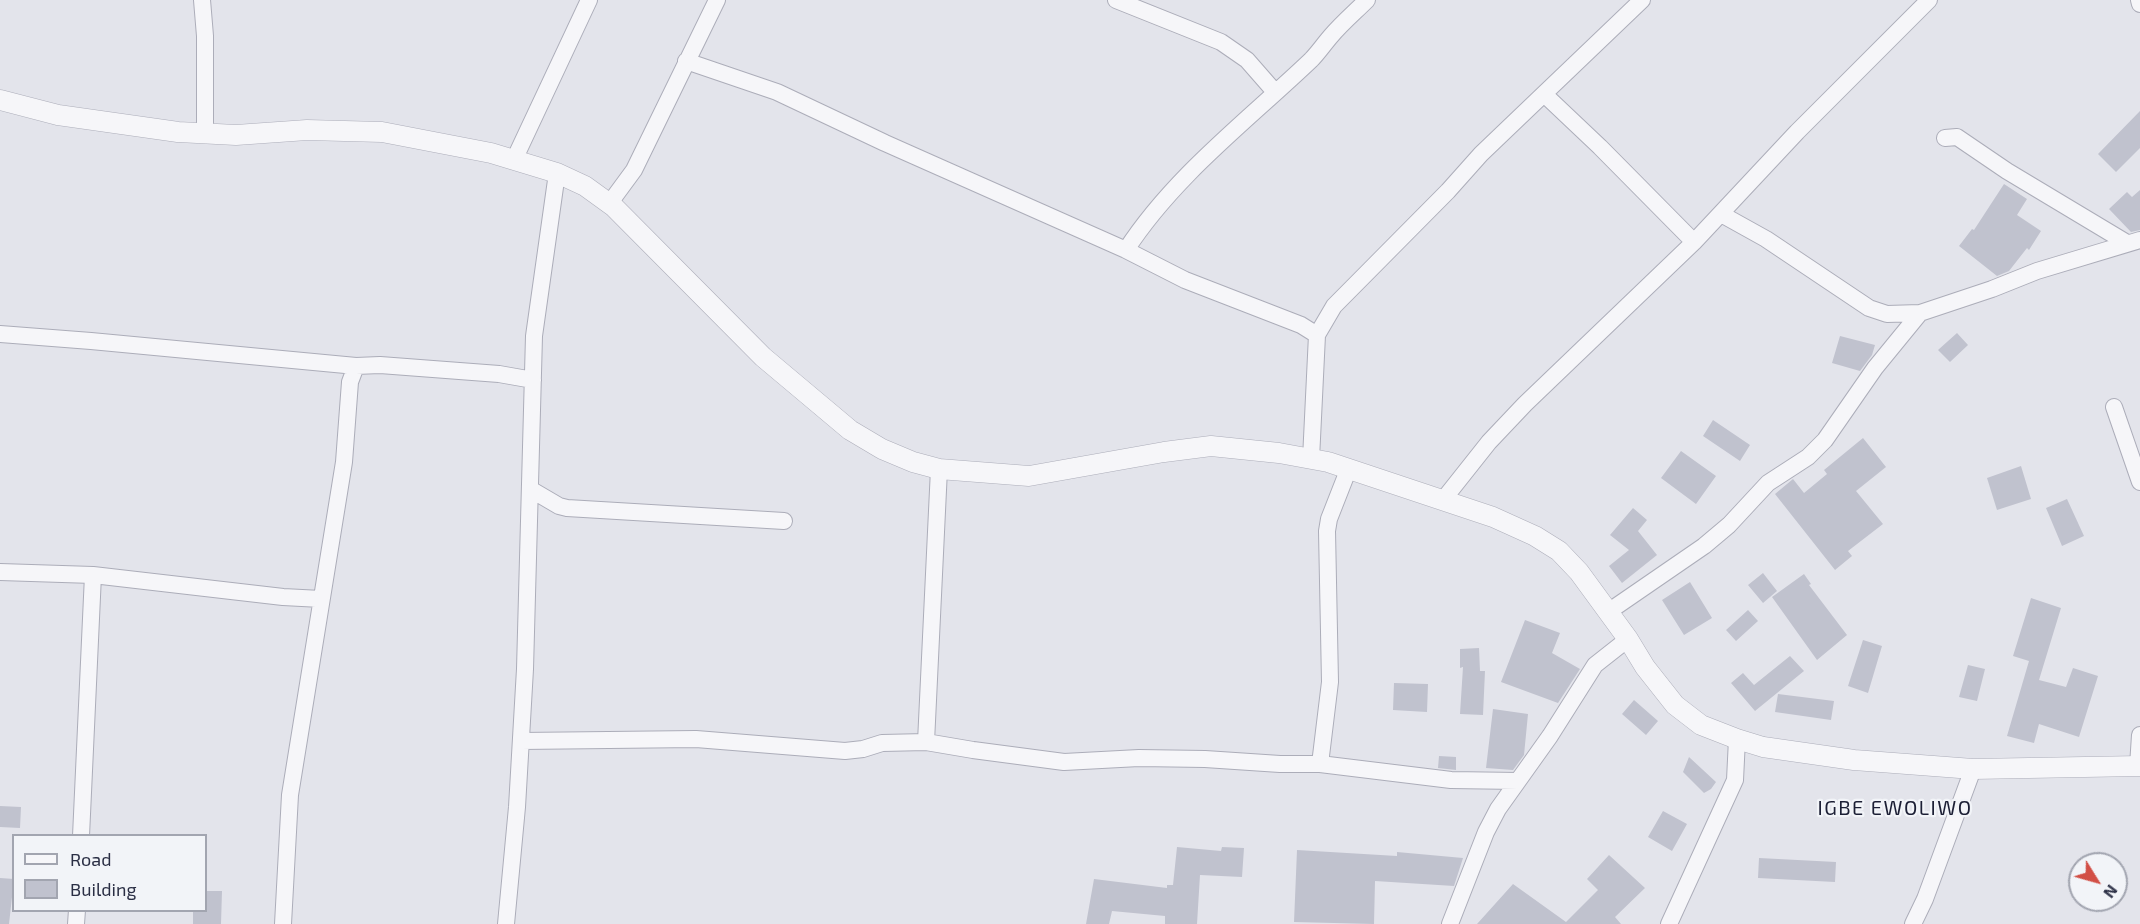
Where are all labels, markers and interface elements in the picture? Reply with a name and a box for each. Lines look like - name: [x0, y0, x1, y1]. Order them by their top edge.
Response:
- district label: IGBE EWOLIWO: [1817, 796, 1973, 820]
- legend: [12, 834, 207, 912]
- text: Road: [70, 848, 111, 870]
- north arrow: [2068, 852, 2128, 912]
- text: Building: [70, 878, 137, 900]
- text: N: [2100, 882, 2122, 902]

